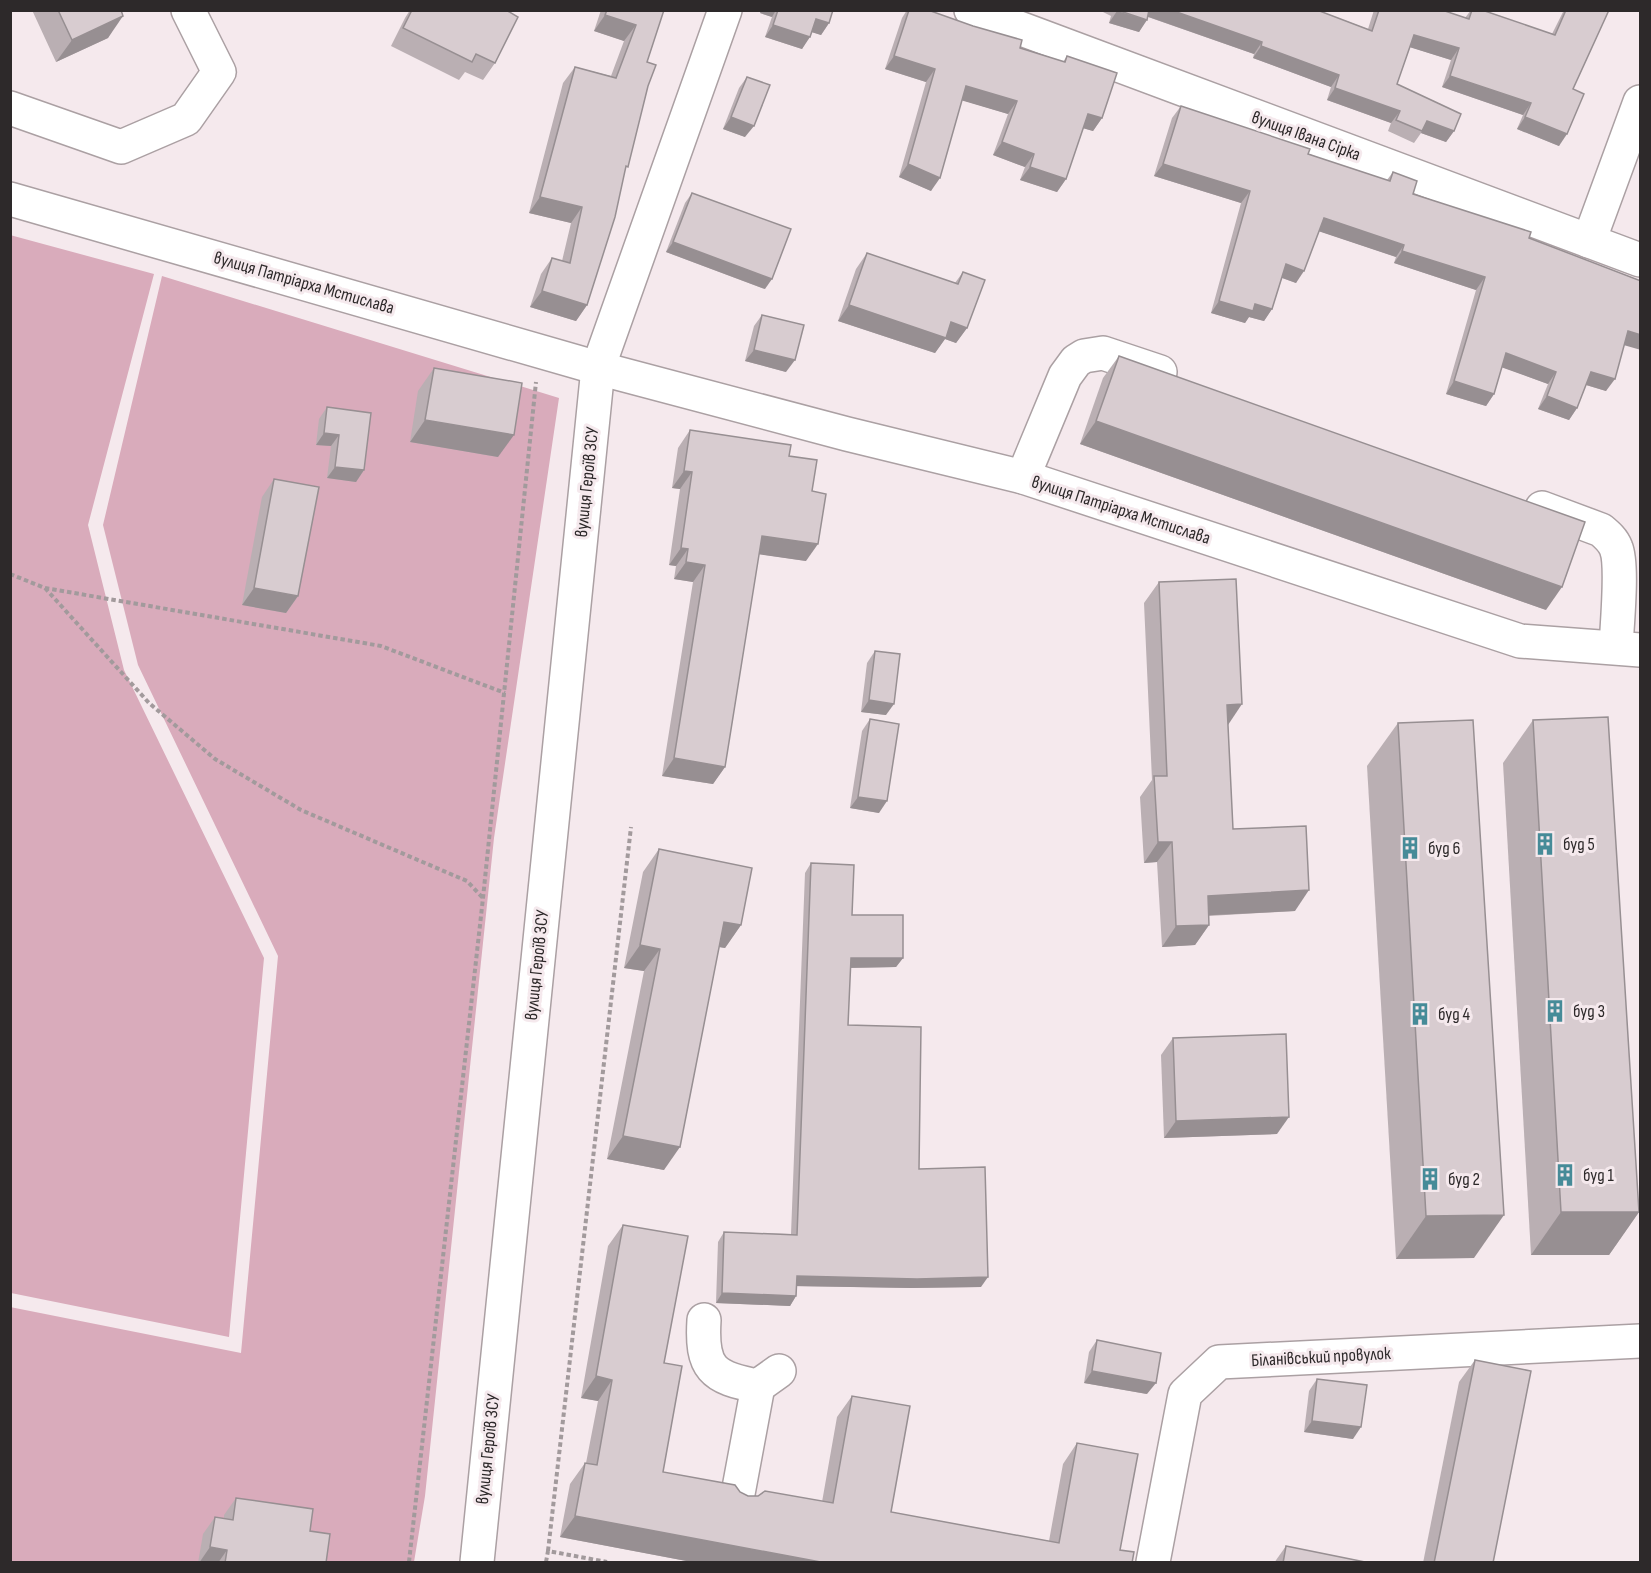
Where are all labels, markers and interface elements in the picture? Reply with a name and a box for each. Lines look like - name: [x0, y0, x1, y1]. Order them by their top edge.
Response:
- street label: вулиця Івана Сірка: [1249, 107, 1363, 165]
- street label: вулиця Патріарха Мстислава: [211, 247, 397, 319]
- street label: вулиця Героїв ЗСУ: [571, 425, 603, 538]
- street label: вулиця Патріарха Мстислава: [1029, 471, 1213, 549]
- building icon: буд 5: [1532, 831, 1558, 857]
- place label: буд 5: [1563, 834, 1595, 855]
- building icon: буд 6: [1397, 835, 1423, 861]
- place label: буд 6: [1428, 838, 1460, 859]
- street label: вулиця Героїв ЗСУ: [521, 908, 553, 1021]
- building icon: буд 3: [1542, 998, 1568, 1024]
- building icon: буд 4: [1407, 1001, 1433, 1027]
- place label: буд 3: [1573, 1001, 1605, 1022]
- place label: буд 4: [1438, 1004, 1470, 1025]
- building icon: буд 1: [1552, 1162, 1578, 1188]
- place label: буд 1: [1583, 1165, 1614, 1186]
- building icon: буд 2: [1417, 1166, 1443, 1192]
- place label: буд 2: [1448, 1169, 1480, 1190]
- street label: Біланівський провулок: [1251, 1343, 1392, 1371]
- street label: вулиця Героїв ЗСУ: [472, 1392, 504, 1505]

